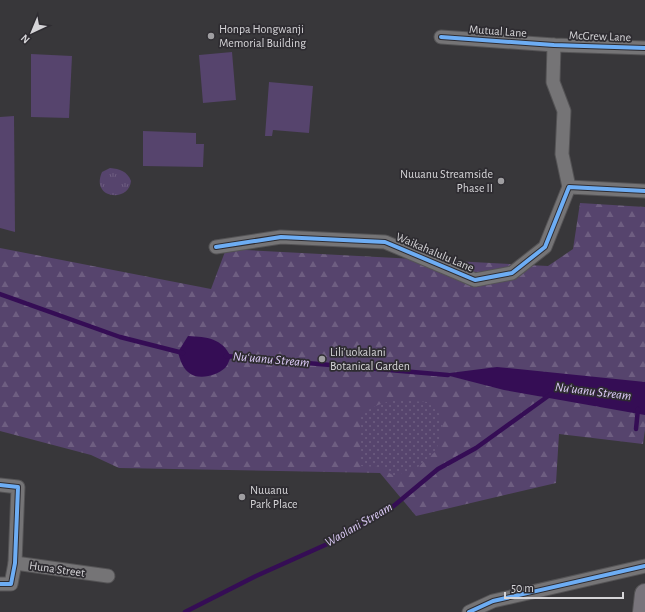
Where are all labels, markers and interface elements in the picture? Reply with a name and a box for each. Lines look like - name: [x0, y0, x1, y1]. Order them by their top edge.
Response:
- north arrow: [12, 12, 52, 52]
- place label: Honpa Hongwanji Memorial Building: [219, 23, 306, 49]
- street label: Mutual Lane: [469, 23, 527, 39]
- street label: McGrew Lane: [569, 29, 631, 43]
- marker: Honpa Hongwanji Memorial Building: [206, 31, 216, 41]
- text: N: [19, 32, 32, 45]
- place label: Nuuanu Streamside Phase II: [400, 168, 493, 194]
- marker: Nuuanu Streamside Phase II: [496, 176, 506, 186]
- street label: Waikahalulu Lane: [394, 230, 476, 274]
- place label: Lili'uokalani Botanical Garden: [330, 346, 410, 372]
- water label: Nuʻuanu Stream: [232, 350, 310, 370]
- marker: Lili'uokalani Botanical Garden: [317, 354, 327, 364]
- water label: Nuʻuanu Stream: [554, 381, 632, 403]
- place label: Nuuanu Park Place: [250, 484, 298, 510]
- marker: Nuuanu Park Place: [237, 492, 247, 502]
- water label: Waolani Stream: [323, 501, 395, 549]
- street label: Huna Street: [28, 559, 86, 579]
- scale bar: [505, 574, 623, 600]
- text: 50 m: [511, 582, 534, 594]

